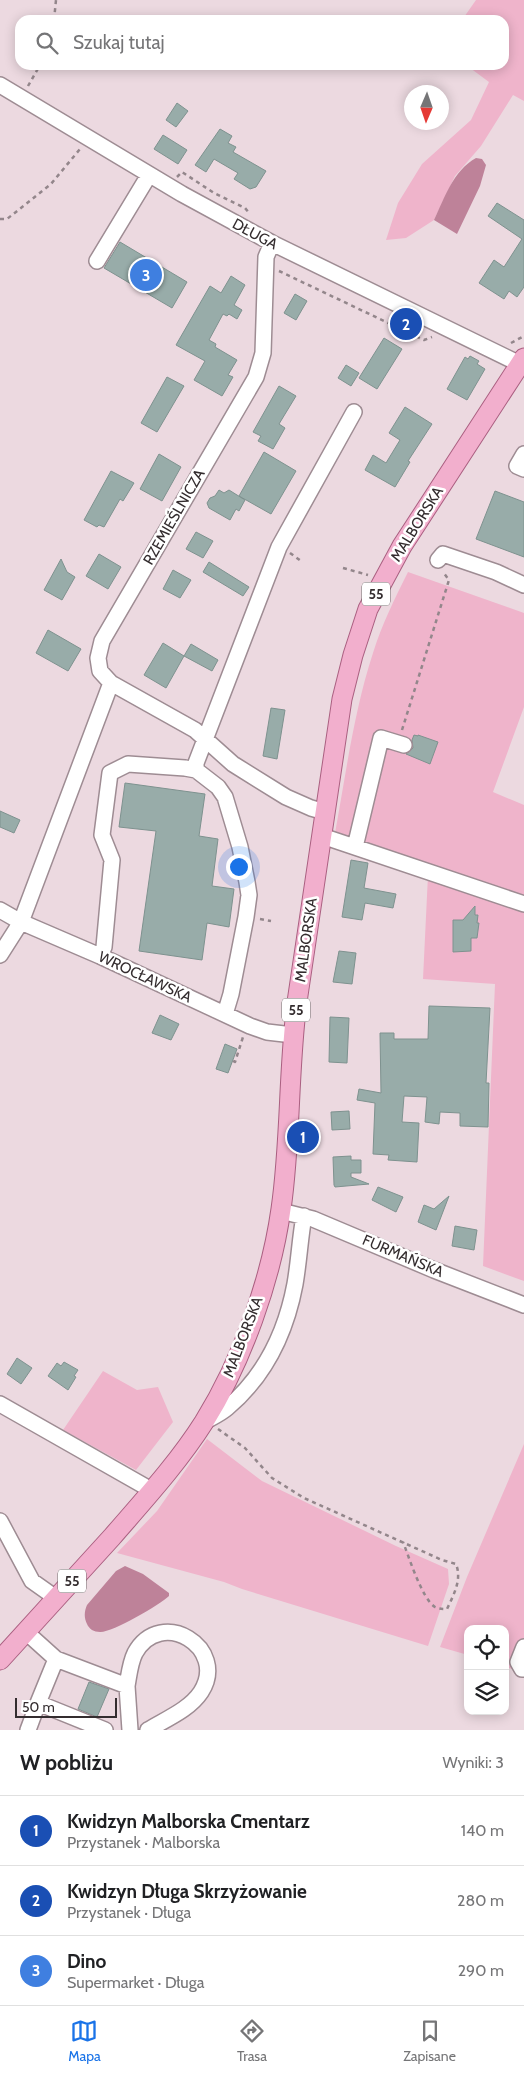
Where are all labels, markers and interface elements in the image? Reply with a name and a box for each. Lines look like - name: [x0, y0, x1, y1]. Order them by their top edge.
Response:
- search box: [15, 15, 509, 70]
- icon: search: [33, 29, 61, 57]
- text: Szukaj tutaj: [73, 31, 165, 54]
- north arrow: [404, 85, 449, 130]
- street label: DŁUGA: [229, 215, 281, 254]
- pin: 3: [130, 256, 162, 294]
- pin: 2: [390, 305, 422, 343]
- street label: RZEMIEŚLNICZA: [139, 465, 209, 568]
- street label: MALBORSKA: [387, 483, 448, 565]
- road number: 55: [362, 582, 390, 606]
- your location: [226, 854, 252, 880]
- street label: MALBORSKA: [291, 896, 321, 983]
- street label: WROCŁAWSKA: [95, 948, 195, 1007]
- road number: 55: [282, 998, 310, 1022]
- pin: 1: [287, 1118, 319, 1156]
- street label: FURMAŃSKA: [360, 1230, 447, 1281]
- street label: MALBORSKA: [219, 1293, 267, 1380]
- road number: 55: [58, 1570, 86, 1592]
- map controls: [464, 1625, 509, 1715]
- button: locate: [464, 1625, 509, 1670]
- button: layers: [464, 1670, 509, 1715]
- scale bar: [15, 1695, 118, 1718]
- text: 50 m: [22, 1698, 55, 1716]
- text: W pobliżu: [20, 1750, 113, 1775]
- text: Wyniki: 3: [442, 1753, 504, 1772]
- text: Kwidzyn Malborska Cmentarz: [67, 1810, 310, 1833]
- text: 1: [33, 1821, 39, 1840]
- text: 140 m: [461, 1821, 504, 1840]
- text: Przystanek · Malborska: [67, 1833, 220, 1852]
- text: Kwidzyn Długa Skrzyżowanie: [67, 1880, 307, 1903]
- text: 2: [32, 1891, 40, 1910]
- text: 280 m: [457, 1891, 504, 1910]
- text: Przystanek · Długa: [67, 1903, 191, 1922]
- text: Dino: [67, 1950, 106, 1973]
- text: 3: [32, 1961, 40, 1980]
- text: 290 m: [458, 1961, 504, 1980]
- text: Supermarket · Długa: [67, 1973, 204, 1992]
- tab: Mapa: [68, 2017, 101, 2065]
- tab: Trasa: [237, 2017, 267, 2065]
- tab: Zapisane: [403, 2017, 456, 2065]

